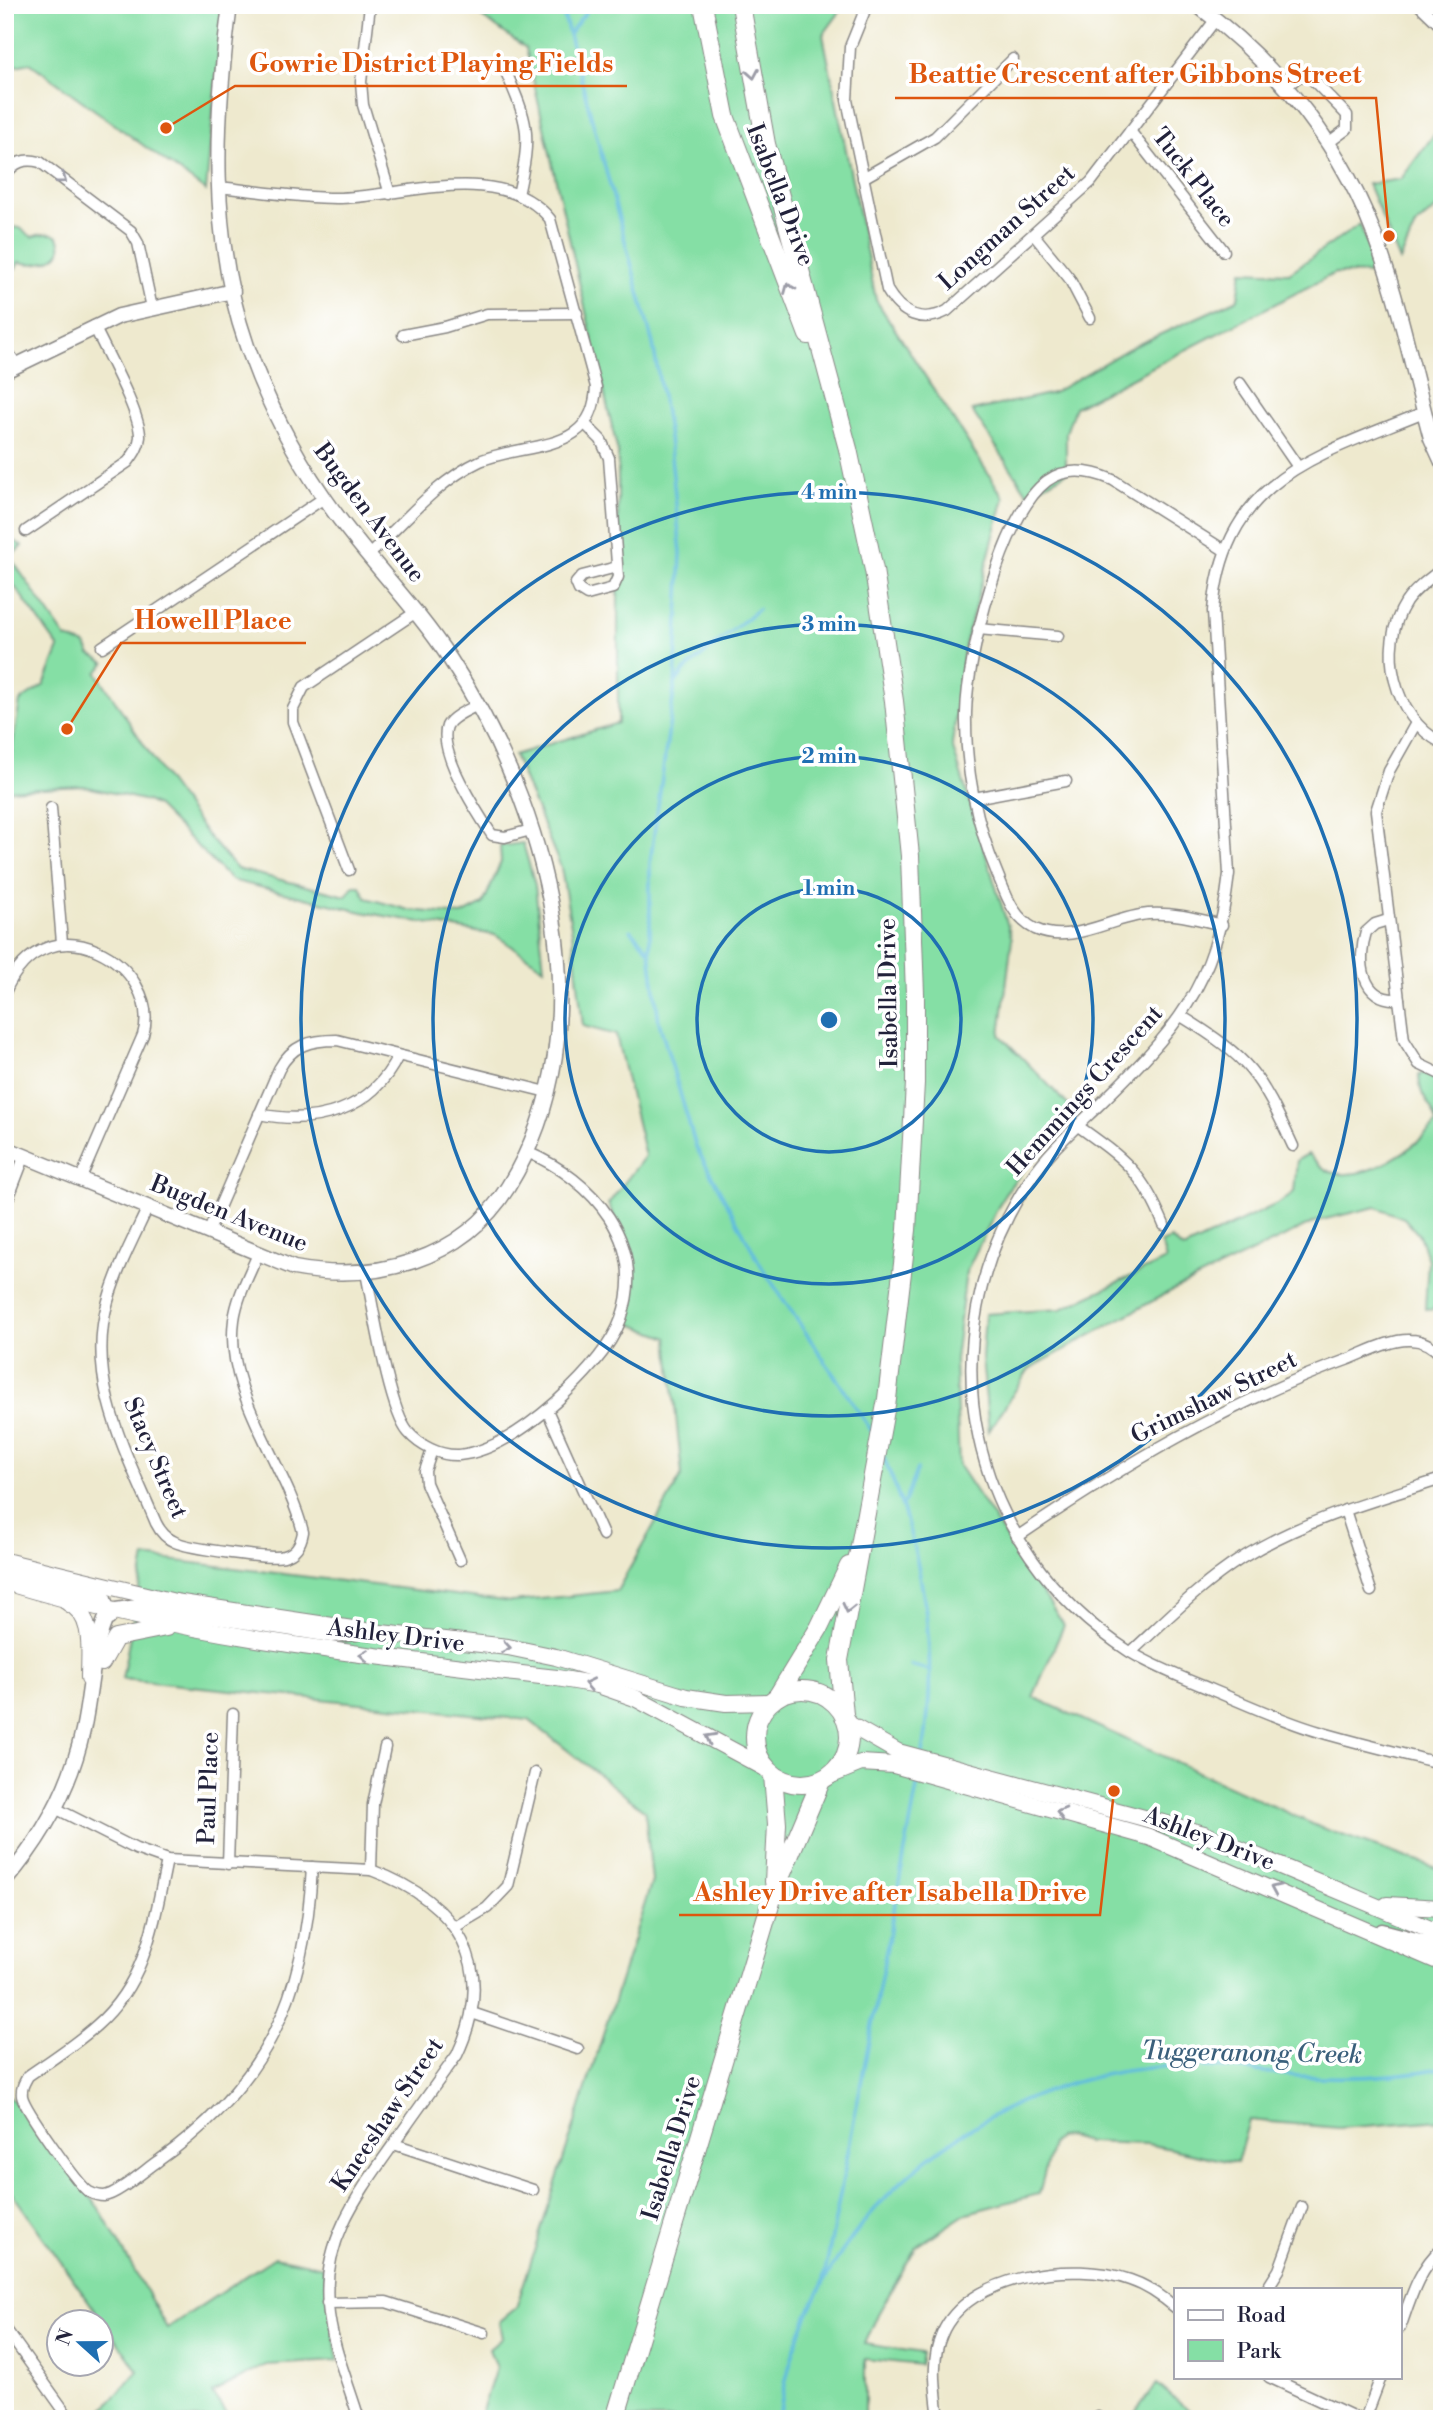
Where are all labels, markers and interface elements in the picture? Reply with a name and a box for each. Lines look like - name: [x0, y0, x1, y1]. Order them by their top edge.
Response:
- callout: Gowrie District Playing Fields: [235, 39, 627, 86]
- text: Gowrie District Playing Fields: [249, 48, 613, 80]
- callout: Beattie Crescent after Gibbons Street: [895, 51, 1376, 98]
- text: Beattie Crescent after Gibbons Street: [909, 59, 1362, 91]
- one-way arrow: [745, 68, 760, 80]
- street label: Isabella Drive: [739, 120, 821, 270]
- street label: Tuck Place: [1145, 122, 1241, 234]
- street label: Longman Street: [932, 158, 1082, 297]
- one-way arrow: [54, 170, 67, 183]
- one-way arrow: [783, 282, 797, 295]
- street label: Bugden Avenue: [306, 436, 431, 589]
- text: 4 min: [801, 480, 857, 506]
- callout: Howell Place: [121, 596, 306, 643]
- text: Howell Place: [134, 605, 292, 637]
- text: 3 min: [802, 612, 856, 638]
- text: 2 min: [801, 744, 857, 770]
- text: 1 min: [803, 876, 855, 902]
- street label: Isabella Drive: [873, 918, 905, 1068]
- street label: Hemmings Crescent: [1000, 999, 1170, 1183]
- centre of rings: [817, 1008, 841, 1032]
- street label: Bugden Avenue: [145, 1168, 312, 1259]
- street label: Grimshaw Street: [1126, 1345, 1302, 1451]
- street label: Stacy Street: [116, 1393, 194, 1524]
- one-way arrow: [842, 1602, 856, 1614]
- street label: Ashley Drive: [325, 1613, 466, 1659]
- one-way arrow: [501, 1639, 512, 1654]
- one-way arrow: [358, 1648, 369, 1663]
- one-way arrow: [583, 1678, 595, 1693]
- street label: Paul Place: [192, 1731, 226, 1845]
- one-way arrow: [705, 1733, 717, 1746]
- street label: Ashley Drive: [1138, 1800, 1279, 1878]
- one-way arrow: [1056, 1807, 1068, 1821]
- callout: Ashley Drive after Isabella Drive: [679, 1868, 1100, 1915]
- text: Ashley Drive after Isabella Drive: [692, 1877, 1087, 1909]
- one-way arrow: [1270, 1883, 1283, 1897]
- street label: Kneeshaw Street: [325, 2032, 451, 2198]
- water label: Tuggeranong Creek: [1141, 2035, 1363, 2071]
- street label: Isabella Drive: [636, 2072, 708, 2224]
- legend: [1174, 2288, 1402, 2378]
- text: Road: [1237, 2303, 1286, 2329]
- north arrow: [46, 2308, 116, 2378]
- text: N: [51, 2326, 79, 2349]
- text: Park: [1237, 2339, 1282, 2365]

